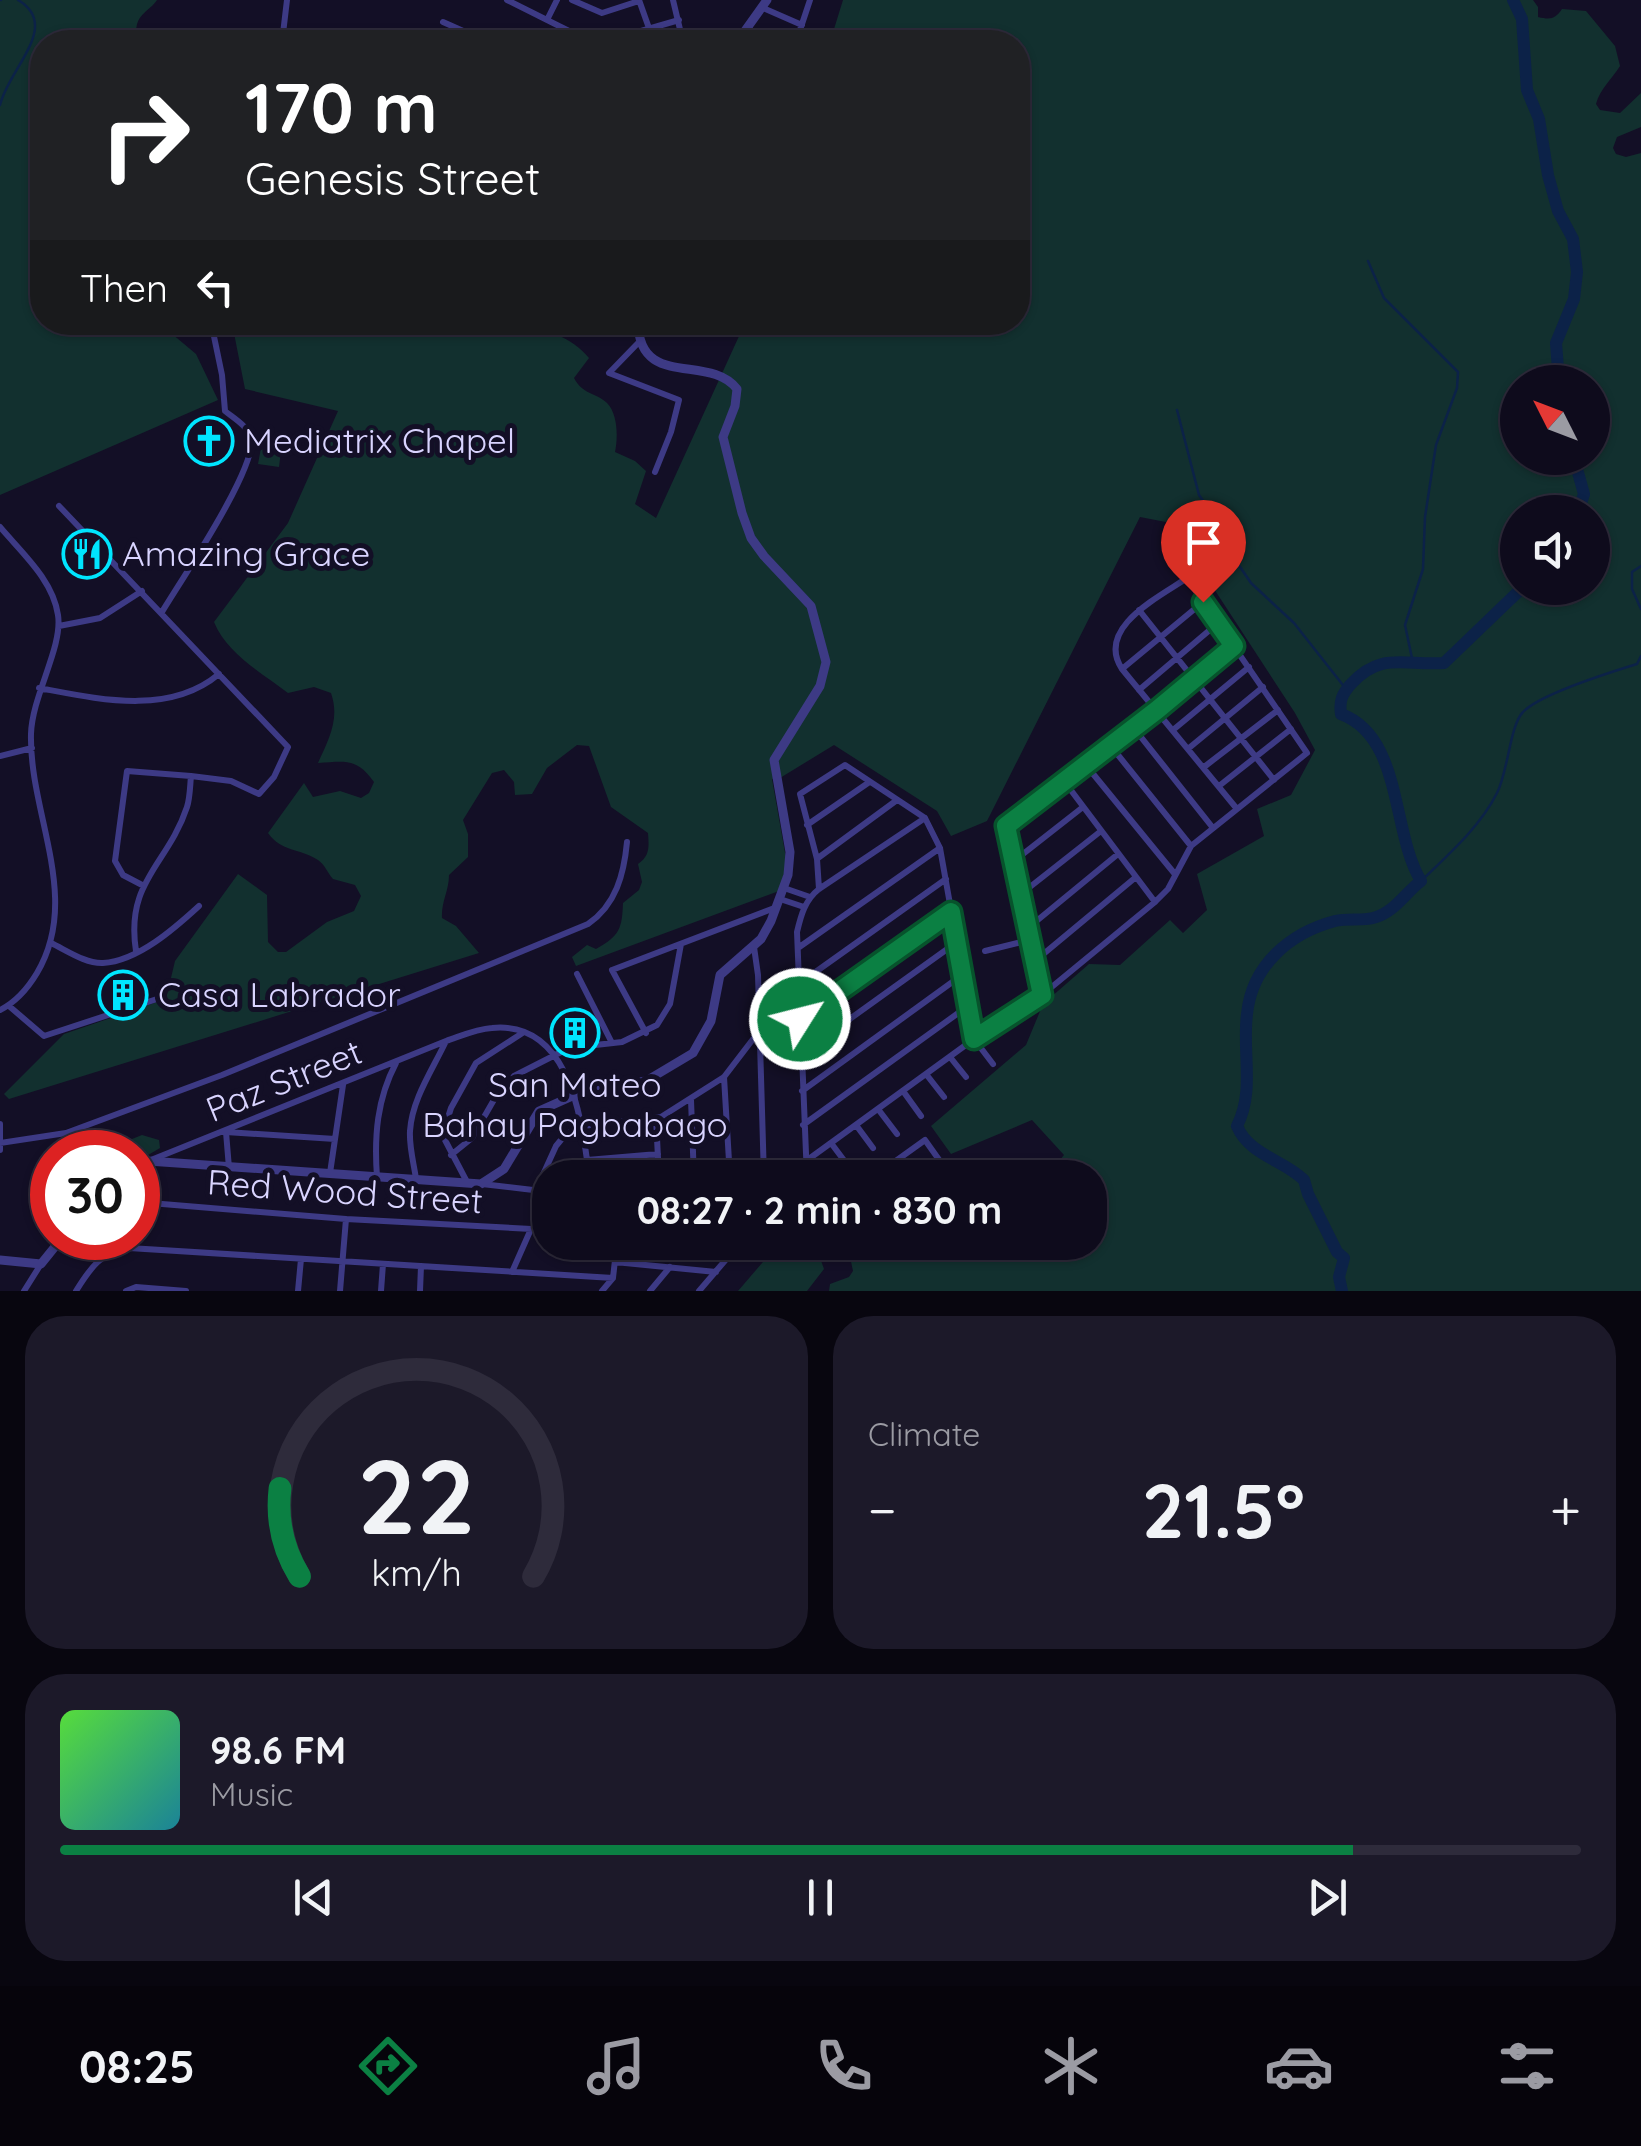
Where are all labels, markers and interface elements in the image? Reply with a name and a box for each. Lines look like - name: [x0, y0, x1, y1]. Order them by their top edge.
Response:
- text: 170 m: [245, 63, 438, 151]
- icon: right: [80, 70, 210, 200]
- text: Genesis Street: [245, 150, 540, 206]
- icon: left: [188, 260, 243, 315]
- text: Then: [80, 264, 168, 312]
- north arrow: [1500, 365, 1610, 475]
- map controls: [1500, 365, 1610, 605]
- church icon: Mediatrix Chapel: [183, 415, 235, 467]
- place label: Mediatrix Chapel: [244, 418, 515, 462]
- button: sound: [1500, 495, 1610, 605]
- pin: [1161, 500, 1246, 603]
- icon: arrive: [1176, 515, 1231, 570]
- restaurant icon: Amazing Grace: [61, 528, 113, 580]
- place label: Amazing Grace: [122, 531, 370, 575]
- position arrow: [748, 967, 852, 1071]
- building icon: Casa Labrador: [97, 969, 149, 1021]
- place label: Casa Labrador: [158, 972, 401, 1016]
- building icon: San Mateo Bahay Pagbabago: [549, 1007, 601, 1059]
- street label: Paz Street: [199, 1029, 368, 1131]
- place label: San Mateo Bahay Pagbabago: [422, 1062, 728, 1146]
- speed limit sign: 30: [30, 1130, 160, 1260]
- street label: Red Wood Street: [206, 1159, 484, 1223]
- text: 08:27 · 2 min · 830 m: [637, 1186, 1002, 1234]
- text: Climate: [868, 1414, 980, 1454]
- text: 22: [357, 1430, 476, 1560]
- text: 21.5°: [1142, 1463, 1305, 1557]
- text: −: [868, 1475, 897, 1544]
- text: +: [1550, 1475, 1581, 1544]
- text: km/h: [371, 1550, 462, 1595]
- text: 98.6 FM: [210, 1726, 346, 1774]
- text: Music: [210, 1774, 293, 1814]
- icon: previous: [286, 1870, 341, 1925]
- icon: pause: [793, 1870, 848, 1925]
- icon: next: [1300, 1870, 1355, 1925]
- icon: directions: [353, 2031, 423, 2101]
- icon: music: [581, 2031, 651, 2101]
- icon: phone: [809, 2031, 879, 2101]
- icon: climate: [1036, 2031, 1106, 2101]
- icon: car: [1264, 2031, 1334, 2101]
- icon: filters: [1492, 2031, 1562, 2101]
- text: 08:25: [79, 2038, 195, 2094]

